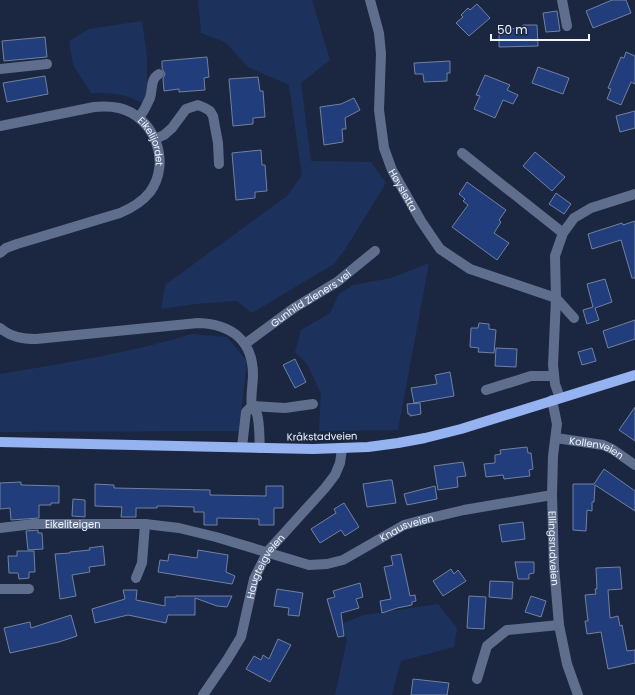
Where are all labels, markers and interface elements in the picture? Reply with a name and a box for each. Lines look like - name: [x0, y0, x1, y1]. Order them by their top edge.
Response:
- scale bar: [491, 16, 589, 42]
- text: 50 m: [497, 21, 528, 38]
- street label: Eikelijordet: [134, 113, 167, 167]
- street label: Høysletta: [385, 166, 421, 214]
- street label: Gunhild Zieners vei: [267, 266, 354, 331]
- street label: Kråkstadveien: [286, 428, 358, 445]
- street label: Kollenveien: [568, 433, 627, 463]
- street label: Knausveien: [377, 510, 435, 546]
- street label: Ellingsrudveien: [544, 511, 563, 586]
- street label: Eikeliteigen: [45, 517, 101, 532]
- street label: Haugteigveien: [243, 530, 288, 600]

